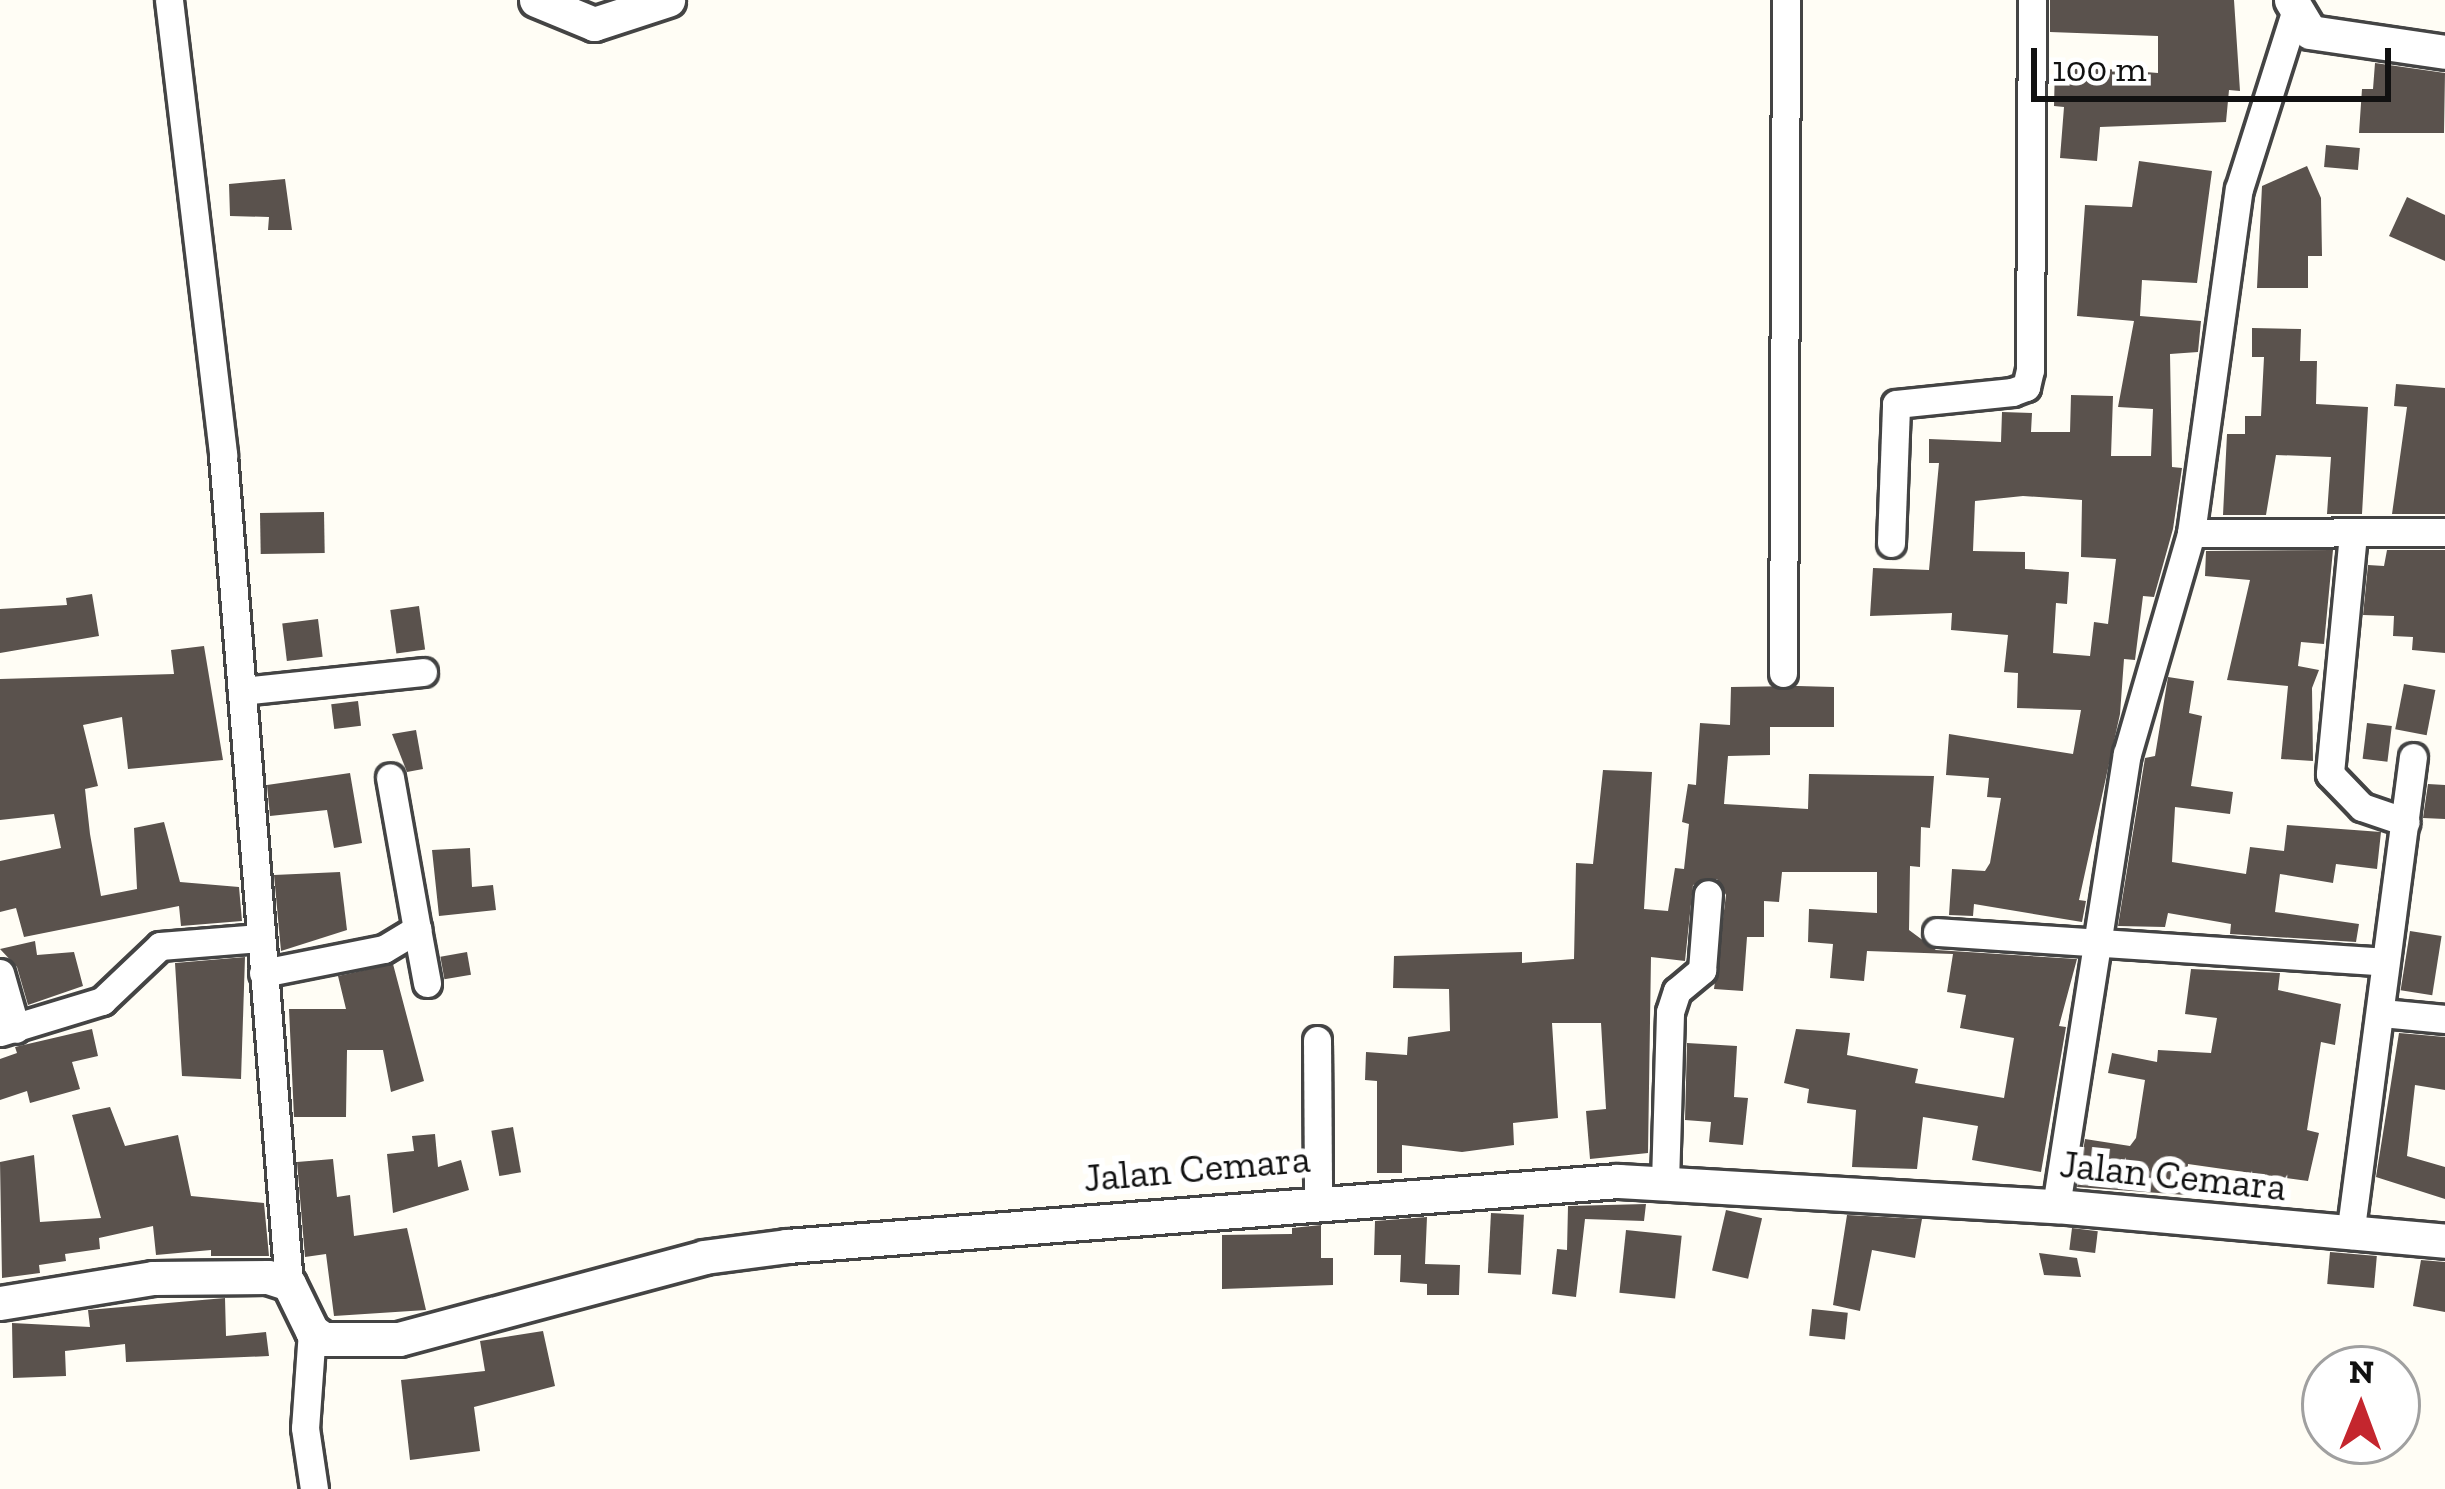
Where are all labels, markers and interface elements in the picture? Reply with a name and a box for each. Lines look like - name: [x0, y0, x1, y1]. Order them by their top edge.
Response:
- scale bar: [2037, 24, 2397, 98]
- text: 100 m: [2052, 47, 2147, 90]
- street label: Jalan Cemara: [1082, 1136, 1312, 1202]
- street label: Jalan Cemara: [2058, 1141, 2288, 1211]
- north arrow: [2301, 1345, 2421, 1465]
- text: N: [2349, 1352, 2374, 1391]

